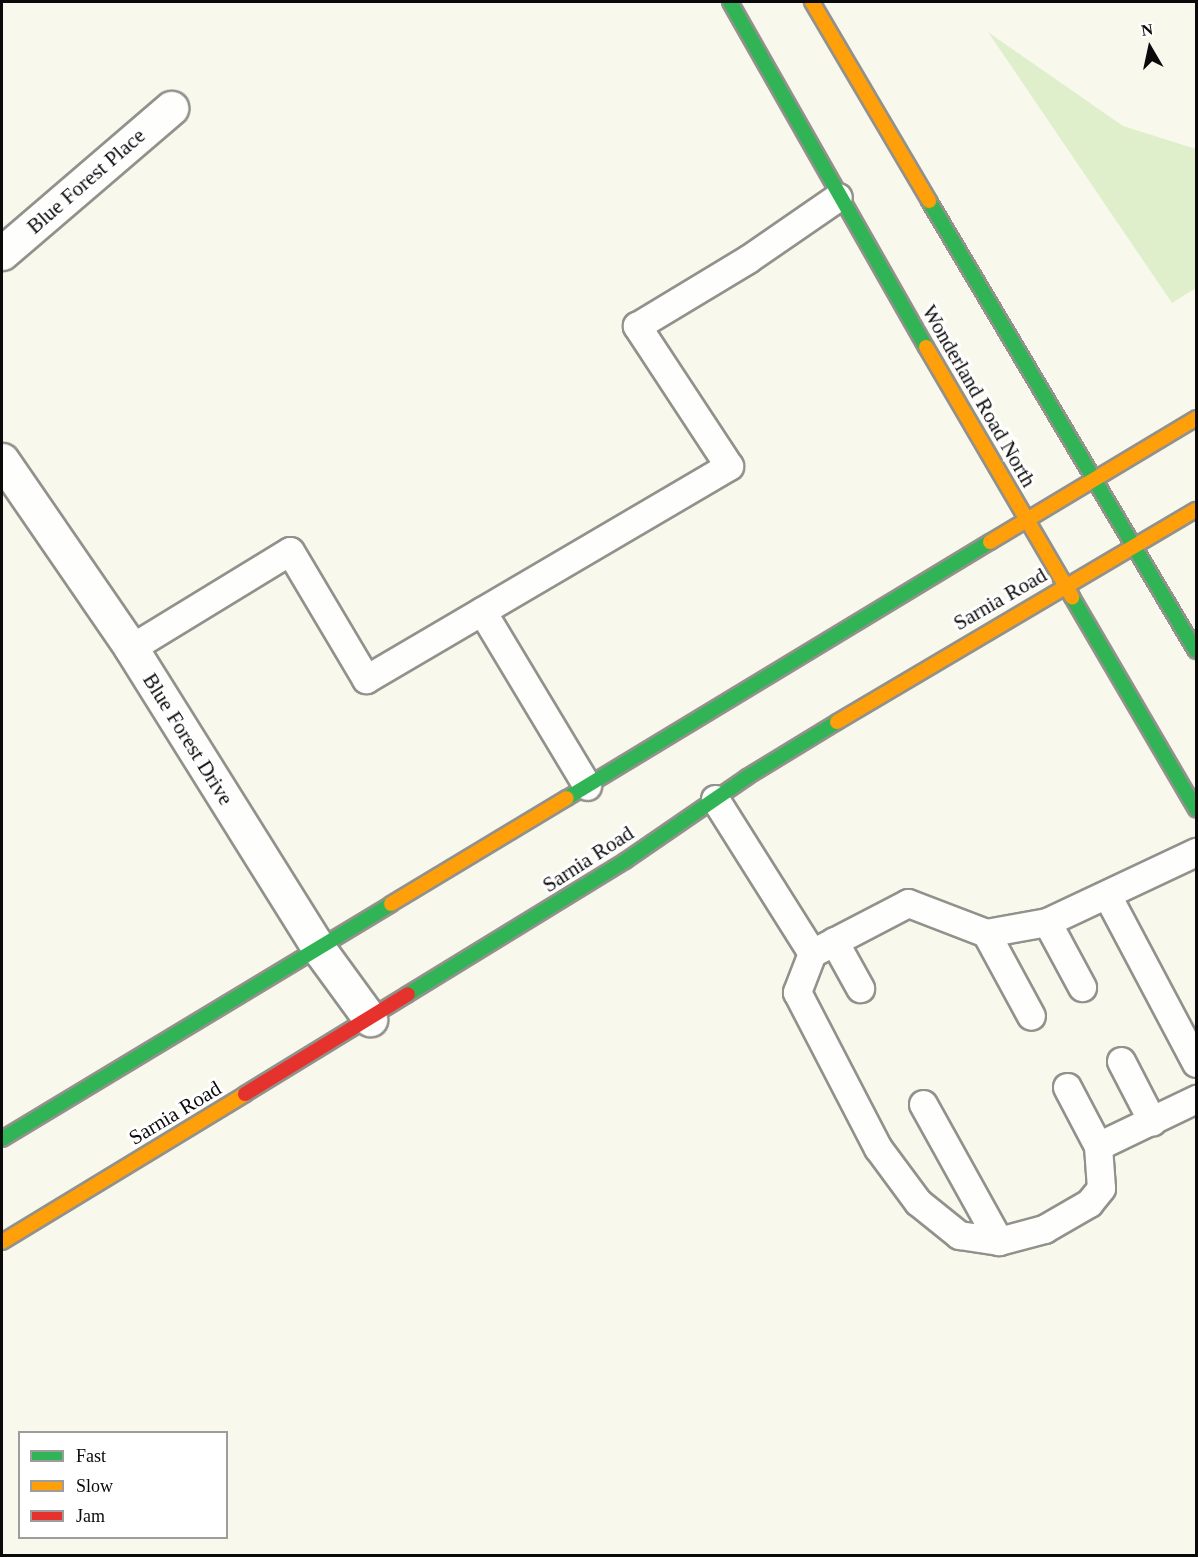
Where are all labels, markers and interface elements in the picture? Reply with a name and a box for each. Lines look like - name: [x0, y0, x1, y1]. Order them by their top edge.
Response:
- north arrow: [1120, 18, 1180, 78]
- text: N: [1140, 20, 1154, 39]
- street label: Blue Forest Place: [22, 123, 150, 239]
- street label: Wonderland Road North: [917, 301, 1041, 491]
- street label: Sarnia Road: [949, 562, 1051, 636]
- street label: Blue Forest Drive: [137, 669, 239, 809]
- street label: Sarnia Road: [538, 820, 638, 898]
- street label: Sarnia Road: [124, 1076, 226, 1150]
- legend: [18, 1431, 228, 1539]
- text: Fast: [76, 1446, 106, 1466]
- text: Slow: [76, 1476, 113, 1496]
- text: Jam: [76, 1506, 105, 1526]

